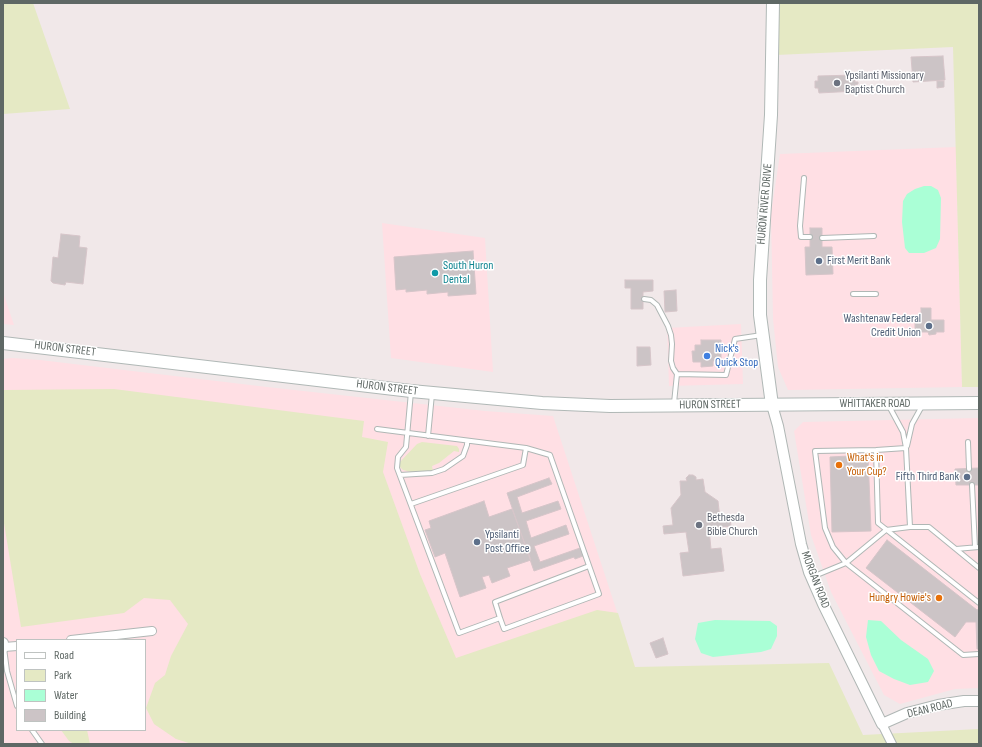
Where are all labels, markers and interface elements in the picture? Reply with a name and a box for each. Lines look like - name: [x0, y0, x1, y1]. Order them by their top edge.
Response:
- place label: Ypsilanti Missionary Baptist Church: [845, 69, 924, 97]
- marker: Ypsilanti Missionary Baptist Church: [832, 78, 842, 88]
- street label: HURON RIVER DRIVE: [754, 163, 776, 245]
- place label: First Merit Bank: [827, 254, 890, 268]
- marker: First Merit Bank: [814, 256, 824, 266]
- place label: South Huron Dental: [443, 259, 493, 287]
- marker: South Huron Dental: [430, 268, 440, 278]
- place label: Washtenaw Federal Credit Union: [844, 312, 921, 340]
- marker: Washtenaw Federal Credit Union: [924, 321, 934, 331]
- street label: HURON STREET: [34, 338, 96, 360]
- place label: Nick's Quick Stop: [715, 342, 758, 370]
- marker: Nick's Quick Stop: [702, 351, 712, 361]
- street label: HURON STREET: [356, 377, 418, 399]
- street label: HURON STREET: [679, 397, 741, 413]
- street label: WHITTAKER ROAD: [840, 397, 910, 411]
- place label: What's in Your Cup?: [847, 451, 887, 479]
- marker: What's in Your Cup?: [834, 460, 844, 470]
- place label: Fifth Third Bank: [896, 470, 959, 484]
- marker: Fifth Third Bank: [962, 472, 972, 482]
- place label: Bethesda Bible Church: [707, 511, 758, 539]
- marker: Bethesda Bible Church: [694, 520, 704, 530]
- place label: Ypsilanti Post Office: [485, 528, 530, 556]
- marker: Ypsilanti Post Office: [472, 537, 482, 547]
- street label: MORGAN ROAD: [798, 549, 832, 611]
- place label: Hungry Howie's: [869, 591, 931, 605]
- marker: Hungry Howie's: [934, 593, 944, 603]
- legend: [16, 639, 146, 731]
- text: Road: [54, 648, 74, 663]
- text: Park: [54, 668, 72, 683]
- text: Water: [54, 688, 78, 703]
- street label: DEAN ROAD: [906, 696, 954, 722]
- text: Building: [54, 708, 86, 723]

